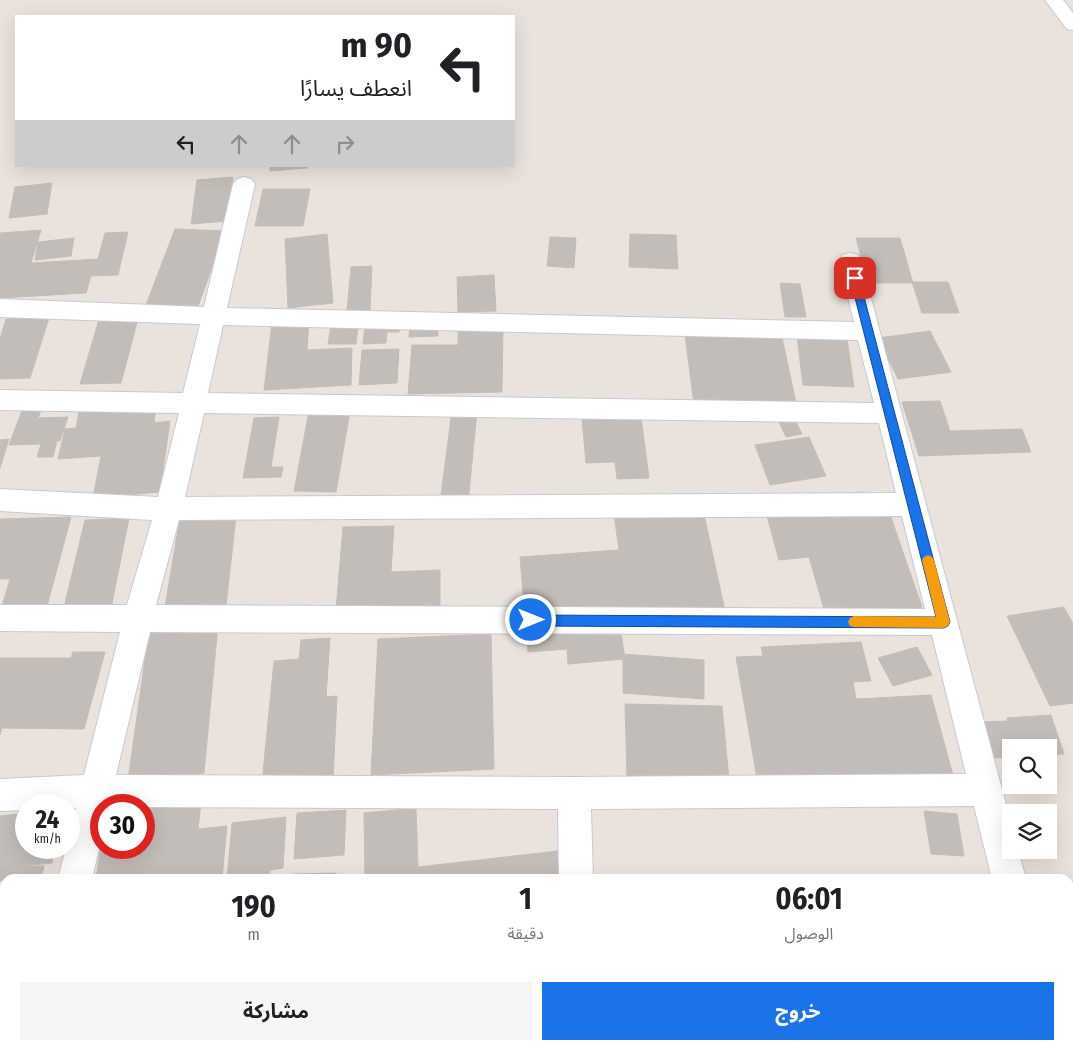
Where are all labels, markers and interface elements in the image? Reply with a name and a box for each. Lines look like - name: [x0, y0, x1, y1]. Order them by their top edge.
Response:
- text: 90 m: [341, 24, 412, 66]
- icon: left: [430, 35, 495, 100]
- text: انعطف يسارًا: [300, 75, 412, 102]
- icon: left: [172, 130, 200, 158]
- icon: ahead: [225, 130, 253, 158]
- icon: ahead: [278, 130, 306, 158]
- icon: right: [331, 130, 359, 158]
- pin: [834, 257, 876, 299]
- icon: arrive: [841, 264, 869, 292]
- position arrow: [504, 593, 556, 645]
- map controls: [1002, 739, 1057, 859]
- button: search: [1002, 739, 1057, 794]
- speed limit sign: 30: [90, 794, 155, 859]
- button: layers: [1002, 804, 1057, 859]
- text: 24: [36, 805, 59, 835]
- text: km/h: [34, 832, 61, 846]
- text: 1: [519, 881, 532, 917]
- text: 06:01: [775, 881, 843, 917]
- text: 190: [231, 889, 276, 925]
- text: دقيقة: [507, 924, 544, 943]
- text: الوصول: [785, 924, 833, 943]
- text: m: [248, 925, 260, 944]
- button: مشاركة: [20, 982, 532, 1040]
- button: خروج: [542, 982, 1054, 1040]

